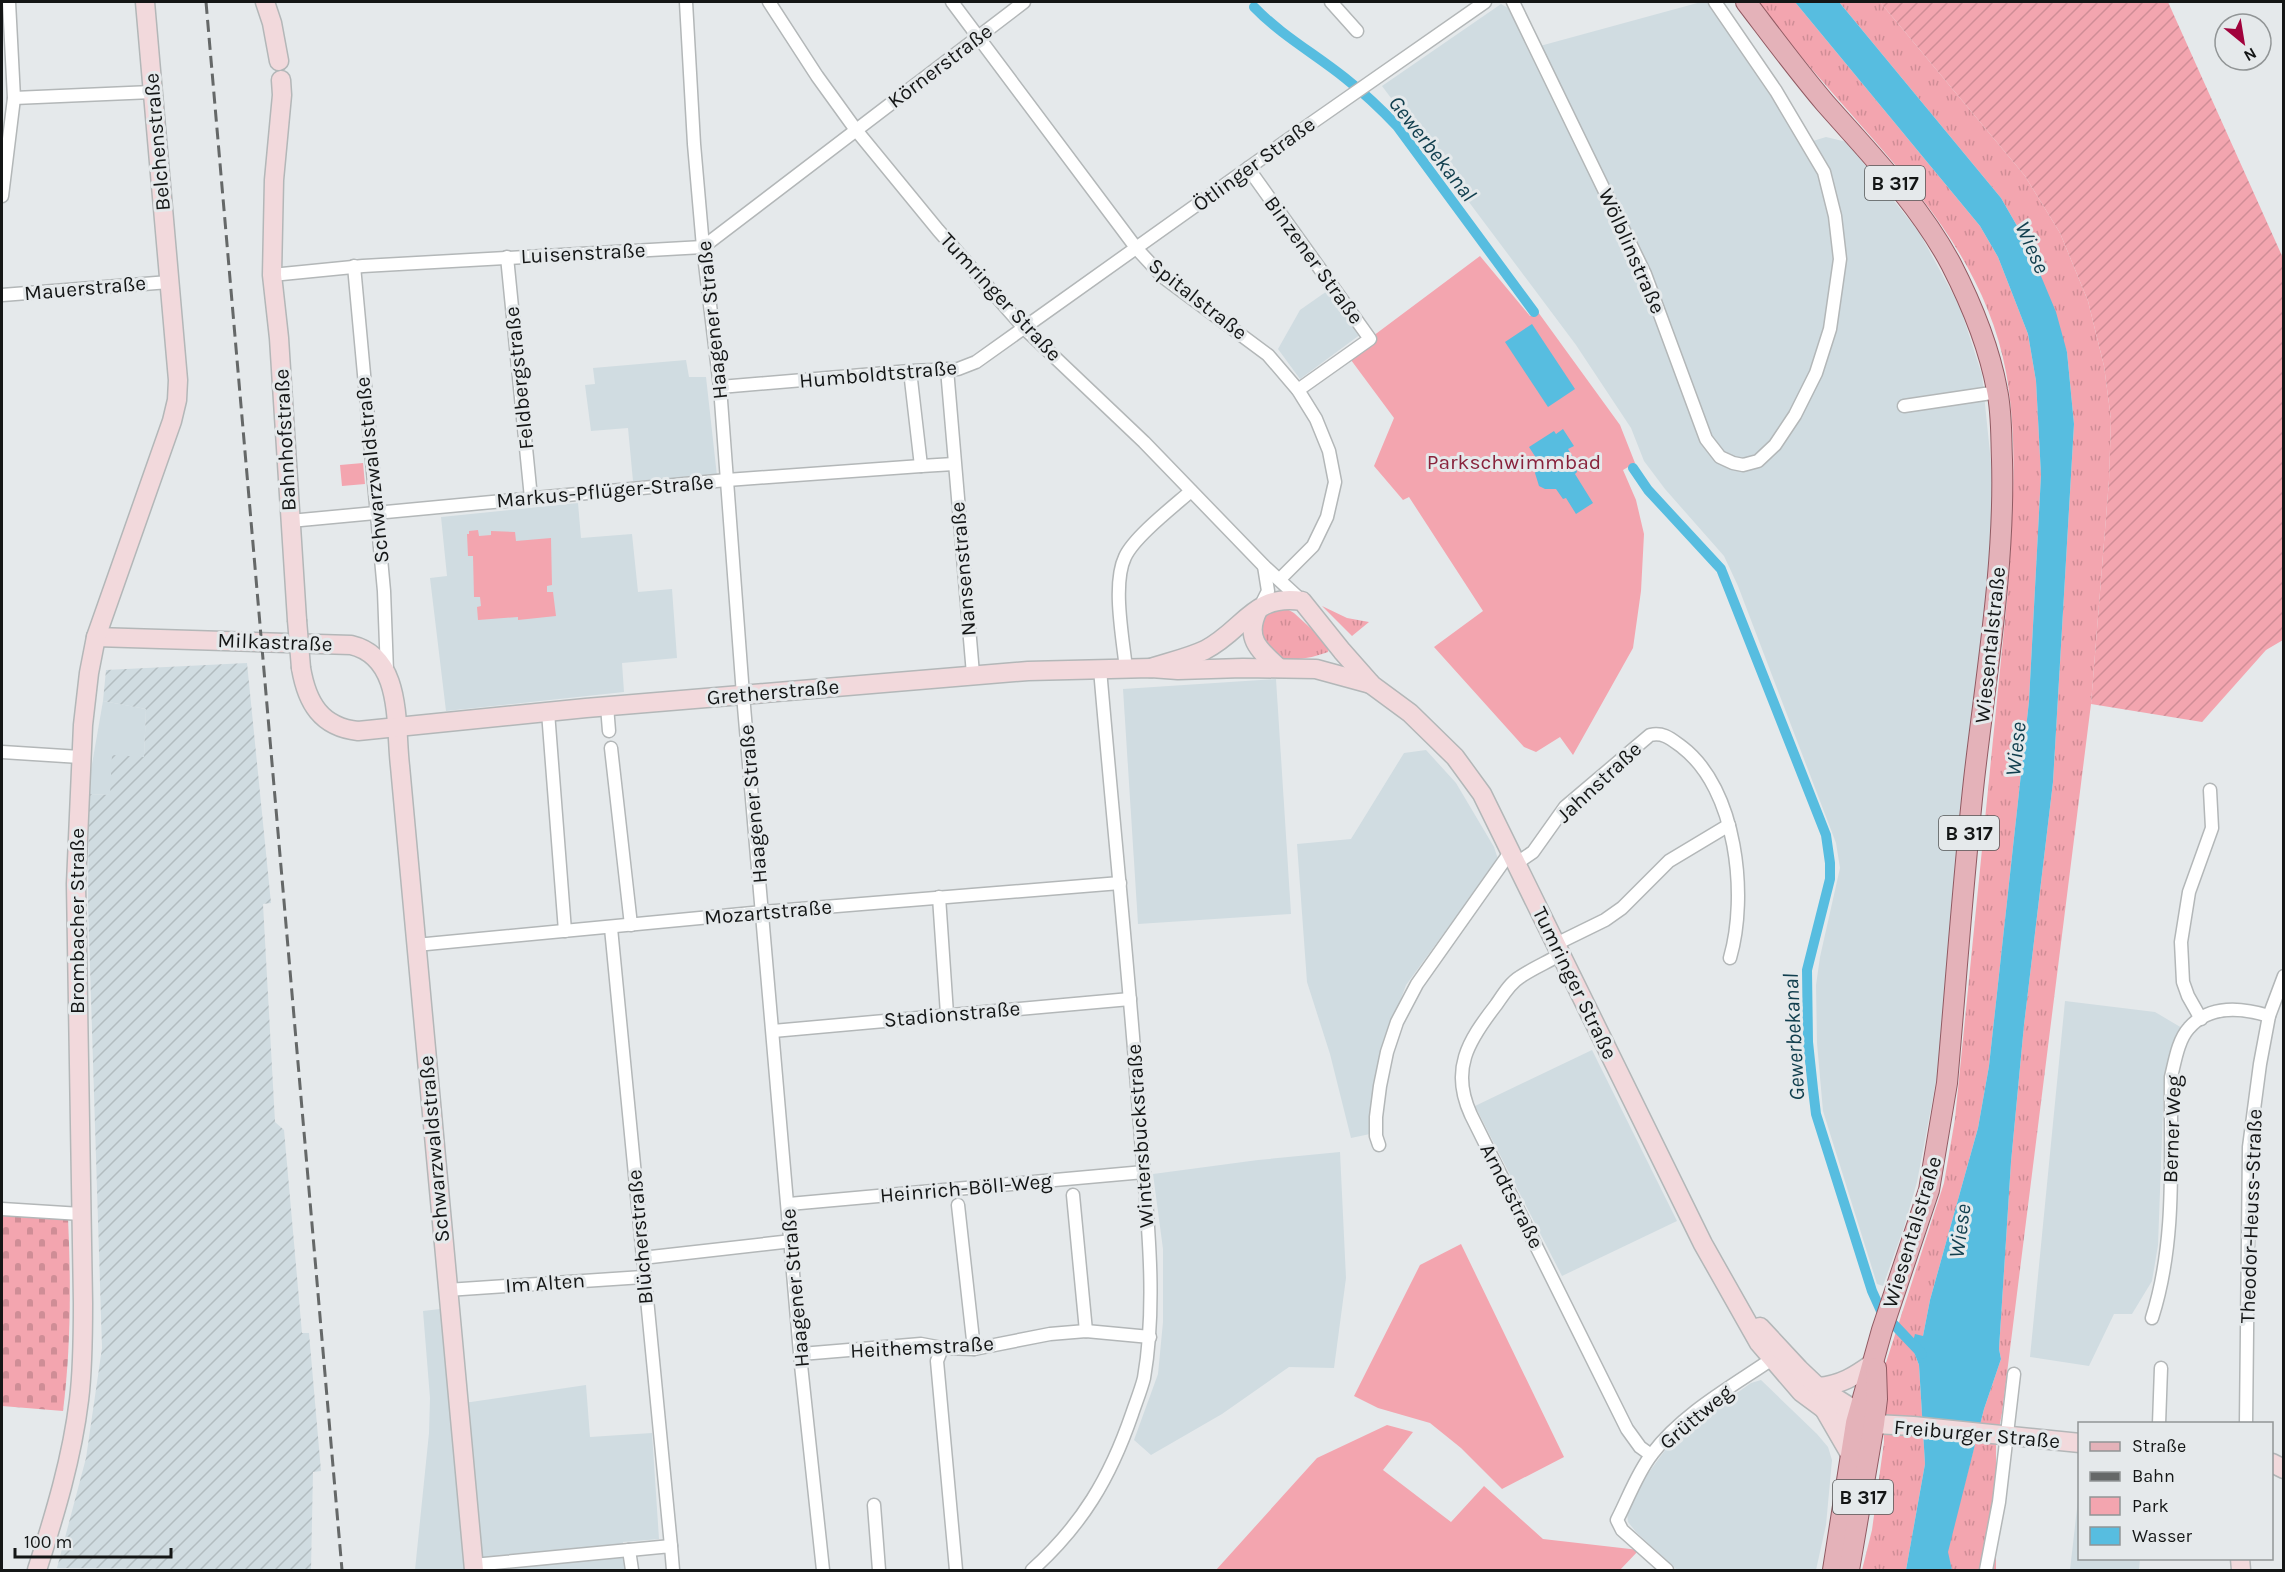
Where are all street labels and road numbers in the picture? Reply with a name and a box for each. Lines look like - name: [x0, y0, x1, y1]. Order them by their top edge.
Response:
- street label: Körnerstraße: [883, 19, 997, 113]
- street label: Belchenstraße: [139, 72, 175, 212]
- street label: Ötlinger Straße: [1188, 112, 1320, 216]
- road number: B 317: [1865, 166, 1925, 200]
- street label: Wölblinstraße: [1594, 185, 1670, 317]
- street label: Binzener Straße: [1260, 191, 1368, 329]
- street label: Tumringer Straße: [935, 228, 1067, 366]
- street label: Luisenstraße: [520, 238, 646, 268]
- street label: Haagener Straße: [692, 240, 732, 400]
- street label: Spitalstraße: [1144, 253, 1252, 345]
- street label: Mauerstraße: [23, 271, 147, 305]
- street label: Feldbergstraße: [500, 305, 538, 451]
- street label: Humboldtstraße: [798, 355, 958, 393]
- street label: Bahnhofstraße: [269, 368, 301, 512]
- street label: Schwarzwaldstraße: [350, 376, 394, 564]
- street label: Markus-Pflüger-Straße: [495, 470, 715, 512]
- street label: Nansenstraße: [945, 501, 981, 637]
- street label: Wiesentalstraße: [1970, 565, 2010, 725]
- street label: Milkastraße: [217, 628, 333, 656]
- street label: Gretherstraße: [706, 674, 840, 710]
- street label: Haagener Straße: [734, 724, 772, 884]
- street label: Jahnstraße: [1552, 737, 1646, 827]
- road number: B 317: [1939, 816, 1999, 850]
- street label: Brombacher Straße: [65, 828, 89, 1014]
- street label: Mozartstraße: [703, 894, 833, 930]
- street label: Tumringer Straße: [1528, 903, 1622, 1063]
- street label: Stadionstraße: [883, 996, 1021, 1032]
- street label: Wintersbuckstraße: [1122, 1043, 1158, 1229]
- street label: Schwarzwaldstraße: [414, 1055, 454, 1243]
- street label: Berner Weg: [2158, 1074, 2186, 1183]
- street label: Theodor-Heuss-Straße: [2235, 1108, 2267, 1324]
- street label: Arndtstraße: [1475, 1140, 1549, 1252]
- street label: Wiesentalstraße: [1878, 1153, 1946, 1311]
- street label: Blücherstraße: [622, 1169, 658, 1305]
- street label: Heinrich-Böll-Weg: [879, 1169, 1053, 1207]
- street label: Haagener Straße: [776, 1208, 814, 1368]
- street label: Im Alten: [504, 1268, 586, 1298]
- street label: Heithemstraße: [850, 1331, 994, 1363]
- street label: Grüttweg: [1655, 1380, 1737, 1454]
- street label: Freiburger Straße: [1893, 1415, 2061, 1453]
- road number: B 317: [1833, 1480, 1893, 1514]

